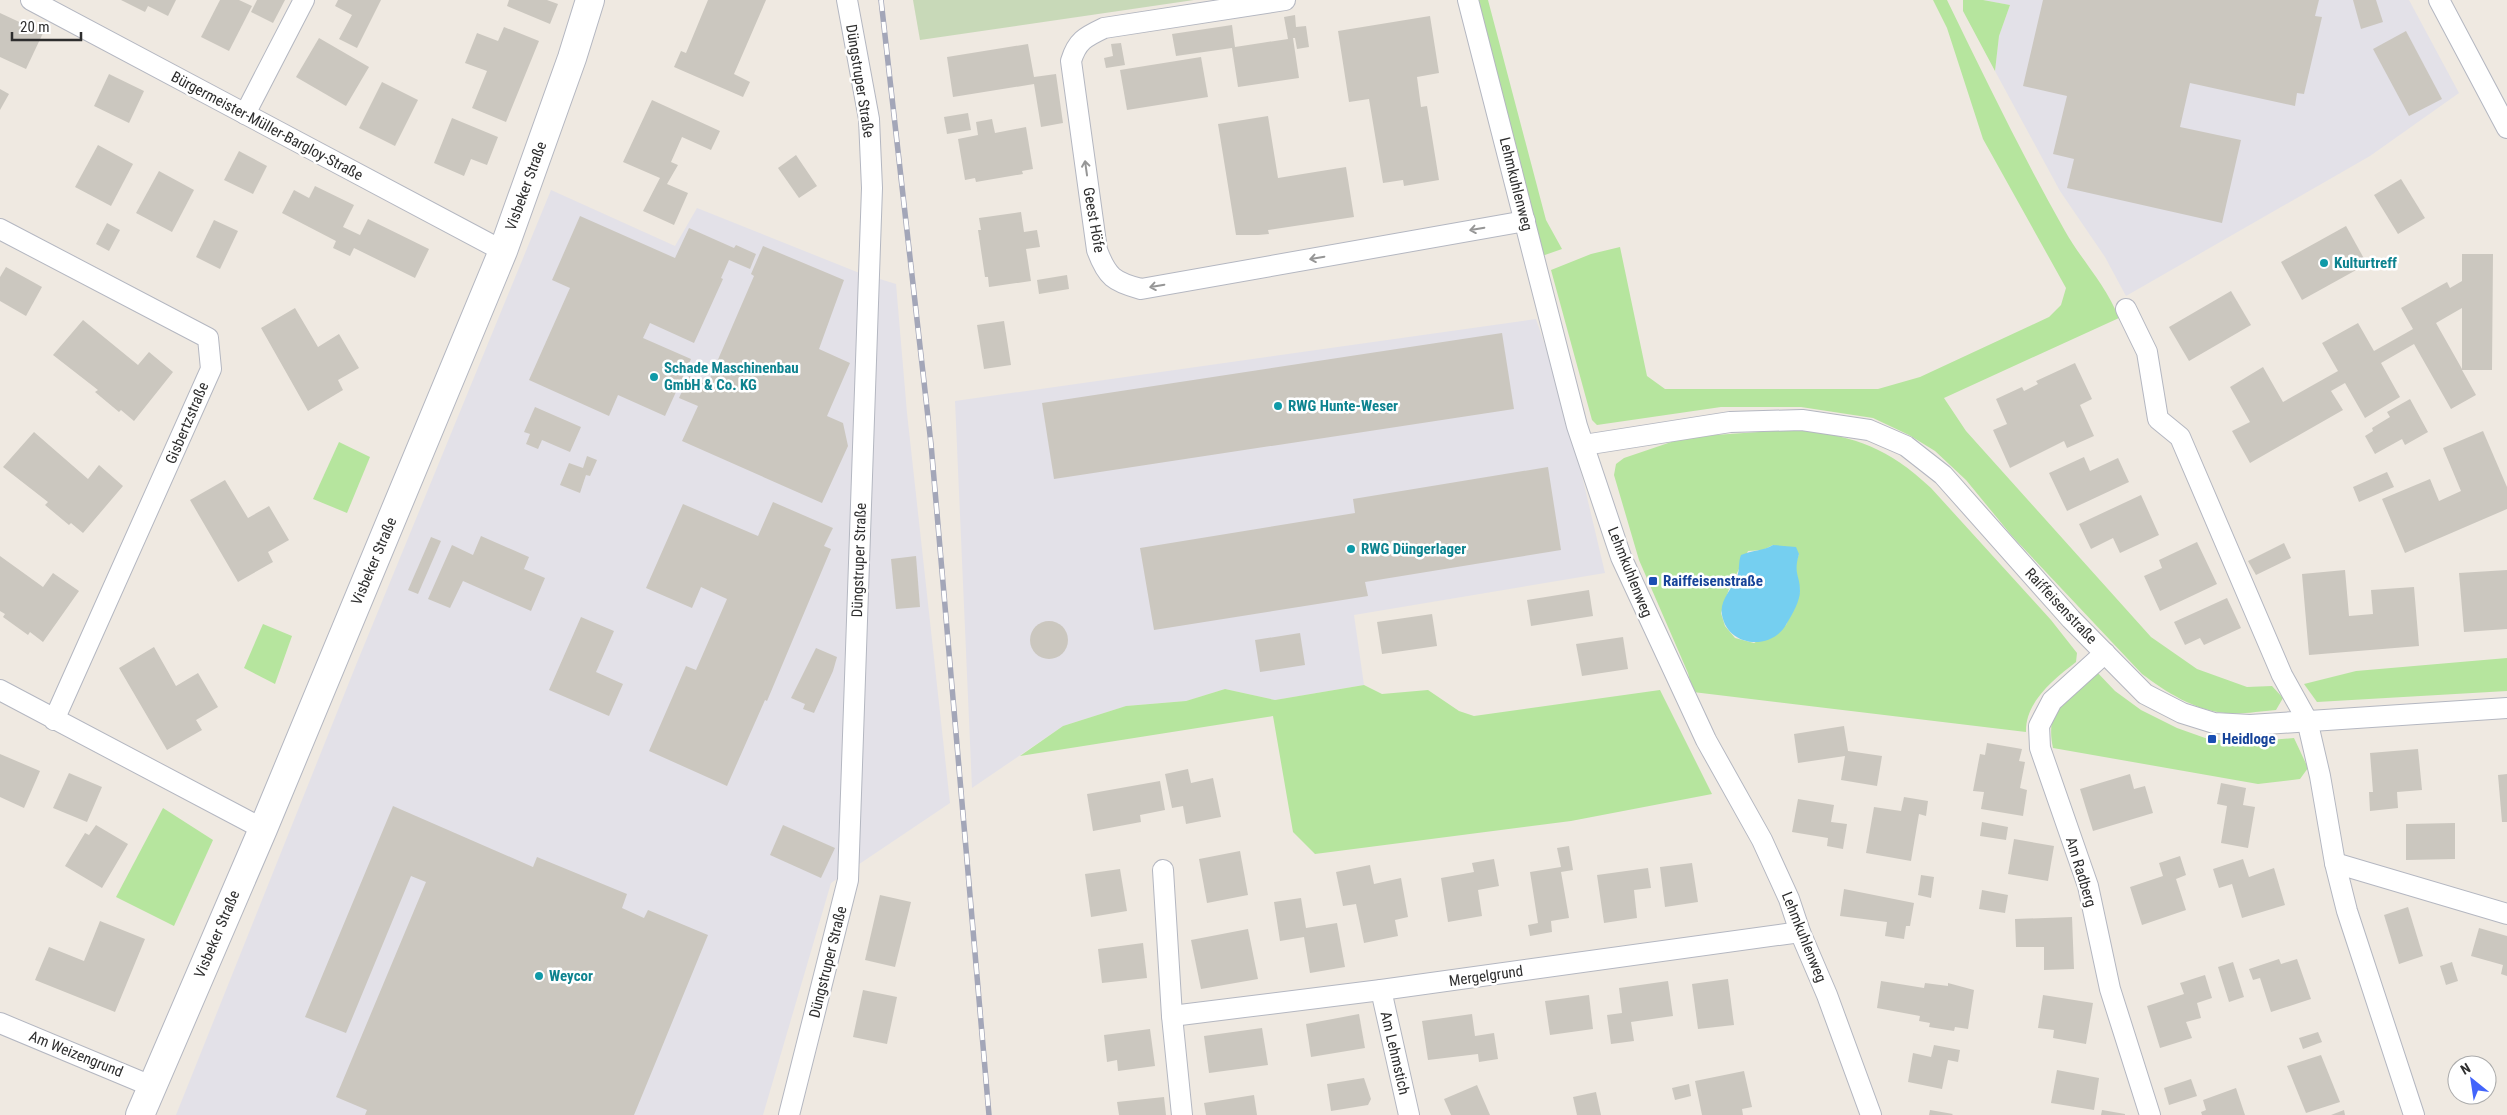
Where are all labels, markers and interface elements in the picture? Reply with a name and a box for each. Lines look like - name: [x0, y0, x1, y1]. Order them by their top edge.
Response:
- scale bar: [12, 10, 81, 42]
- text: 20 m: [20, 18, 50, 36]
- street label: Düngstruper Straße: [842, 23, 878, 139]
- street label: Bürgermeister-Müller-Bargloy-Straße: [168, 68, 366, 184]
- street label: Lehmkuhlenweg: [1496, 135, 1536, 233]
- street label: Visbeker Straße: [502, 139, 550, 233]
- one-way arrow: [1081, 160, 1091, 176]
- street label: Geest Höfe: [1079, 186, 1109, 254]
- one-way arrow: [1469, 225, 1485, 235]
- one-way arrow: [1309, 253, 1325, 263]
- place label: Kulturtreff: [2334, 254, 2397, 272]
- marker: Kulturtreff: [2318, 257, 2330, 269]
- one-way arrow: [1149, 282, 1165, 292]
- place label: Schade Maschinenbau GmbH & Co. KG: [664, 359, 799, 394]
- marker: Schade Maschinenbau GmbH & Co. KG: [648, 371, 660, 383]
- street label: Gisbertzstraße: [162, 379, 212, 467]
- place label: RWG Hunte-Weser: [1288, 397, 1398, 415]
- marker: RWG Hunte-Weser: [1272, 400, 1284, 412]
- street label: Düngstruper Straße: [848, 502, 870, 618]
- street label: Visbeker Straße: [347, 515, 401, 607]
- street label: Lehmkuhlenweg: [1604, 524, 1656, 620]
- place label: RWG Düngerlager: [1361, 540, 1466, 558]
- marker: RWG Düngerlager: [1345, 543, 1357, 555]
- street label: Raiffeisenstraße: [2021, 564, 2101, 648]
- place label: Raiffeisenstraße: [1663, 572, 1763, 590]
- marker: Raiffeisenstraße: [1647, 575, 1659, 587]
- place label: Heidloge: [2222, 730, 2276, 748]
- marker: Heidloge: [2206, 733, 2218, 745]
- street label: Am Radberg: [2062, 835, 2100, 909]
- street label: Visbeker Straße: [190, 888, 244, 980]
- street label: Lehmkuhlenweg: [1778, 889, 1830, 985]
- street label: Düngstruper Straße: [805, 904, 851, 1020]
- street label: Mergelgrund: [1448, 962, 1524, 990]
- place label: Weycor: [549, 967, 593, 985]
- marker: Weycor: [533, 970, 545, 982]
- street label: Am Lehmstich: [1377, 1010, 1413, 1096]
- street label: Am Weizengrund: [26, 1027, 126, 1081]
- north arrow: [2447, 1055, 2497, 1105]
- text: N: [2458, 1060, 2473, 1078]

